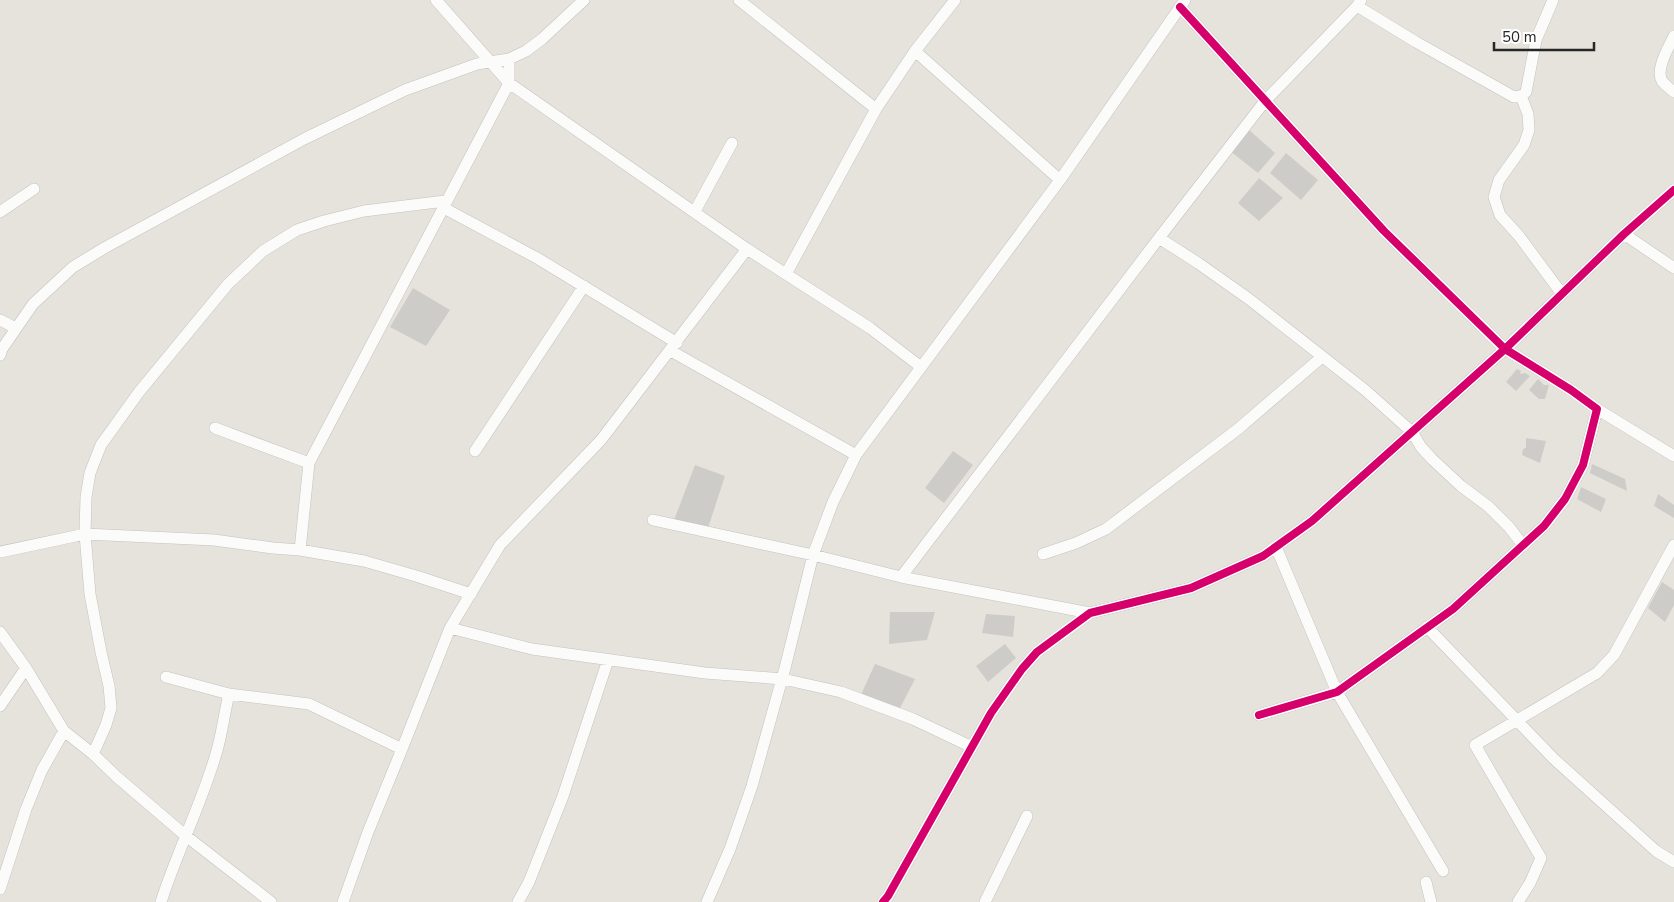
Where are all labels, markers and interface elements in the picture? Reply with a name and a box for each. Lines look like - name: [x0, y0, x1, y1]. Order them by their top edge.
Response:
- scale bar: [1494, 20, 1594, 52]
- text: 50 m: [1502, 27, 1537, 47]

